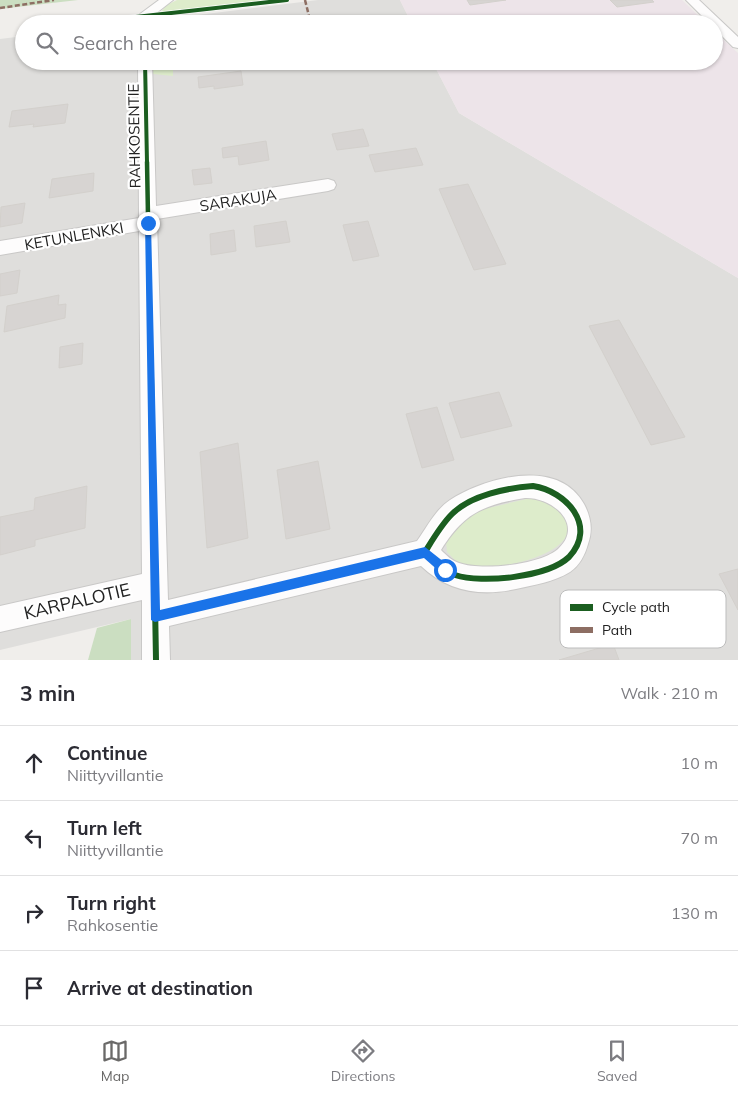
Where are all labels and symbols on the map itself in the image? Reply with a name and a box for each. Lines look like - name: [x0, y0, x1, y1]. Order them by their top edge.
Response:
- street label: RAHKOSENTIE: [124, 83, 144, 188]
- street label: SARAKUJA: [198, 185, 278, 215]
- route end: [137, 212, 160, 235]
- street label: KETUNLENKKI: [23, 218, 125, 254]
- route start: [434, 559, 457, 582]
- street label: KARPALOTIE: [21, 578, 133, 624]
- legend: [560, 590, 726, 648]
- text: Cycle path: [602, 598, 670, 616]
- text: Path: [602, 621, 632, 639]

